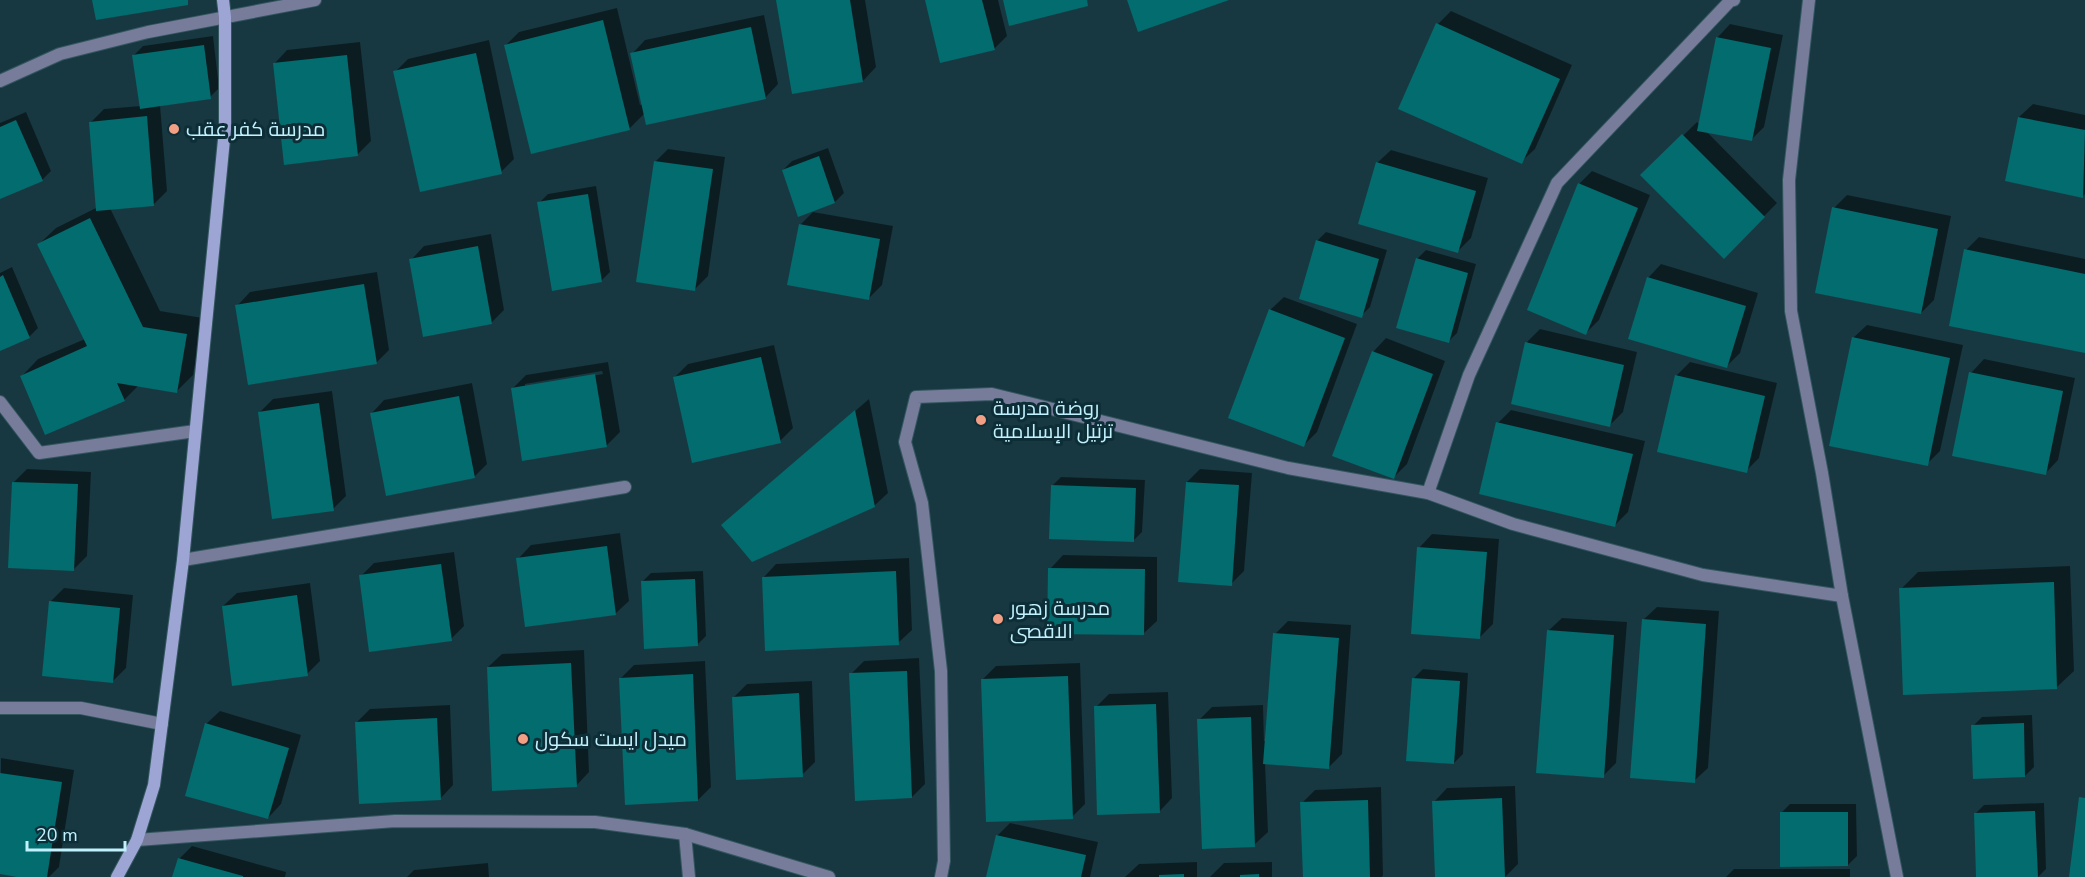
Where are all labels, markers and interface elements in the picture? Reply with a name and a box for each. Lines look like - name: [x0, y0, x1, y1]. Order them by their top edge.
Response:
- place label: مدرسة كفر عقب: [186, 116, 325, 143]
- marker: مدرسة كفر عقب: [167, 122, 181, 136]
- place label: روضة مدرسة ترتيل الإسلامية: [993, 395, 1114, 445]
- marker: روضة مدرسة ترتيل الإسلامية: [974, 413, 988, 427]
- place label: مدرسة زهور الاقصى: [1009, 595, 1110, 645]
- marker: مدرسة زهور الاقصى: [991, 612, 1005, 626]
- place label: ميدل ايست سكول: [535, 726, 687, 753]
- marker: ميدل ايست سكول: [516, 732, 530, 746]
- scale bar: [27, 814, 124, 852]
- text: 20 m: [36, 823, 78, 847]

